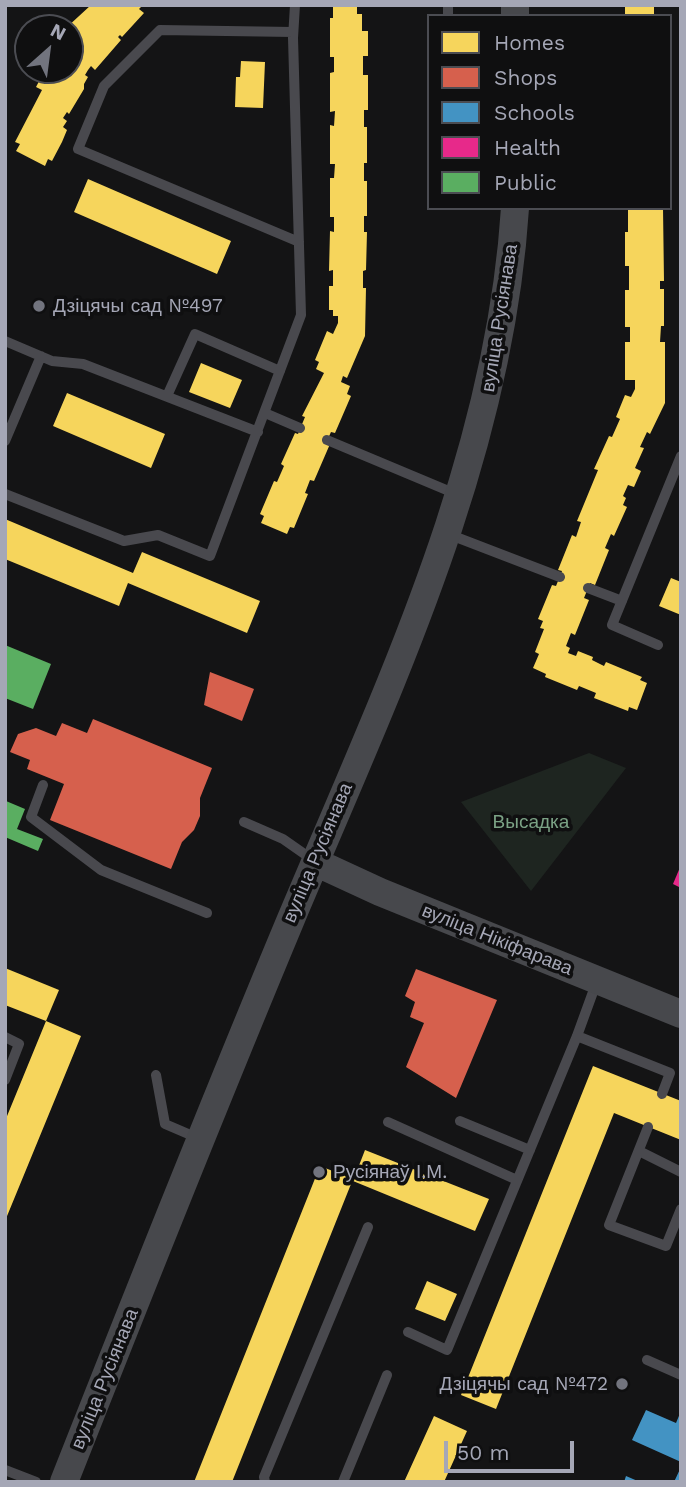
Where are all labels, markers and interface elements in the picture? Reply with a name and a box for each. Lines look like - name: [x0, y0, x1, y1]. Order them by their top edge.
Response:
- north arrow: [14, 14, 84, 84]
- legend: [427, 14, 672, 210]
- text: N: [47, 18, 70, 45]
- text: Homes: [494, 30, 565, 55]
- text: Shops: [494, 65, 557, 90]
- text: Schools: [494, 100, 575, 125]
- text: Health: [494, 135, 561, 160]
- text: Public: [494, 170, 557, 195]
- street label: вуліца Русіянава: [477, 242, 523, 394]
- place label: Дзіцячы сад №497: [53, 295, 223, 317]
- marker: Дзіцячы сад №497: [31, 298, 47, 314]
- street label: вуліца Русіянава: [278, 780, 358, 926]
- park label: Высадка: [493, 811, 569, 833]
- street label: вуліца Нікіфарава: [418, 899, 576, 981]
- place label: Русіянаў І.М.: [333, 1161, 447, 1183]
- marker: Русіянаў І.М.: [311, 1164, 327, 1180]
- street label: вуліца Русіянава: [66, 1305, 144, 1453]
- place label: Дзіцячы сад №472: [440, 1373, 608, 1395]
- marker: Дзіцячы сад №472: [614, 1376, 630, 1392]
- scale bar: [448, 1428, 578, 1472]
- text: 50 m: [457, 1440, 509, 1465]

